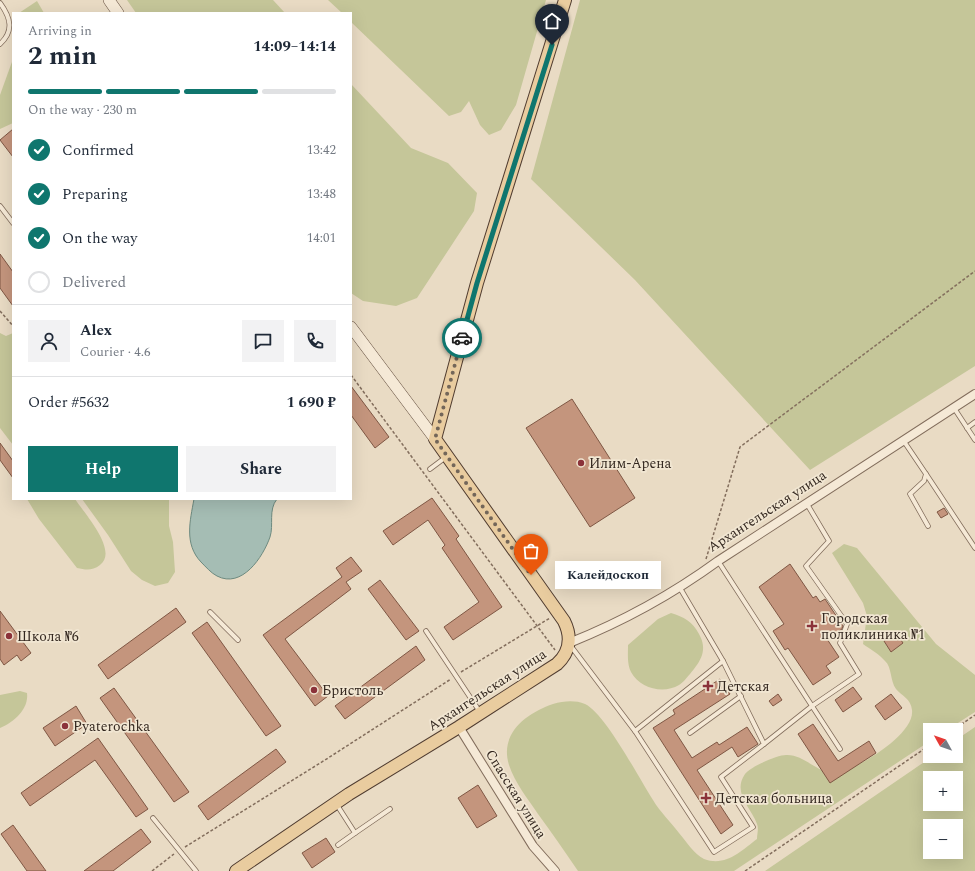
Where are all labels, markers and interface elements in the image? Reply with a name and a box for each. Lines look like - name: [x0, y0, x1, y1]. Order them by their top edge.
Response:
- pin: [535, 4, 569, 45]
- icon: home: [541, 10, 563, 32]
- text: Arriving in: [28, 21, 92, 41]
- text: 14:09–14:14: [253, 35, 336, 58]
- text: 2 min: [28, 36, 97, 76]
- text: On the way · 230 m: [28, 100, 137, 120]
- icon: check: [28, 139, 50, 161]
- text: Confirmed: [62, 139, 134, 162]
- text: 13:42: [307, 140, 336, 160]
- icon: check: [28, 183, 50, 205]
- text: Preparing: [62, 183, 128, 206]
- text: 13:48: [307, 184, 336, 204]
- icon: check: [28, 227, 50, 249]
- text: On the way: [62, 227, 137, 250]
- text: 14:01: [307, 228, 336, 248]
- text: Delivered: [62, 271, 126, 294]
- courier: [442, 318, 482, 358]
- text: Alex: [80, 319, 112, 342]
- button: person: [28, 320, 70, 362]
- button: chat: [242, 320, 284, 362]
- button: phone: [294, 320, 336, 362]
- icon: car: [451, 327, 473, 349]
- text: Courier · 4.6: [80, 342, 150, 362]
- text: Order #5632: [28, 391, 109, 414]
- text: 1 690 ₽: [286, 391, 336, 414]
- button: Help: [28, 446, 178, 492]
- button: Share: [186, 446, 336, 492]
- place label: Илим-Арена: [589, 453, 672, 474]
- marker: Илим-Арена: [576, 458, 586, 468]
- street label: Архангельская улица: [704, 465, 831, 557]
- pin: [514, 534, 548, 575]
- icon: bag: [520, 540, 542, 562]
- callout: Калейдоскоп: [555, 561, 661, 589]
- text: Калейдоскоп: [567, 565, 649, 585]
- place label: Городская поликлиника №1: [821, 608, 925, 645]
- marker: Городская поликлиника №1: [806, 620, 818, 632]
- place label: Школа №6: [17, 626, 79, 647]
- marker: Школа №6: [4, 631, 14, 641]
- street label: Архангельская улица: [424, 644, 551, 736]
- place label: Детская: [717, 676, 769, 697]
- place label: Бристоль: [322, 680, 383, 701]
- marker: Детская: [702, 680, 714, 692]
- marker: Бристоль: [309, 685, 319, 695]
- place label: Pyaterochka: [73, 716, 150, 737]
- marker: Pyaterochka: [60, 721, 70, 731]
- north arrow: [923, 723, 963, 763]
- map controls: [923, 723, 963, 859]
- street label: Спасская улица: [480, 745, 552, 843]
- button: +: [923, 771, 963, 811]
- place label: Детская больница: [715, 788, 833, 809]
- marker: Детская больница: [700, 792, 712, 804]
- button: −: [923, 819, 963, 859]

